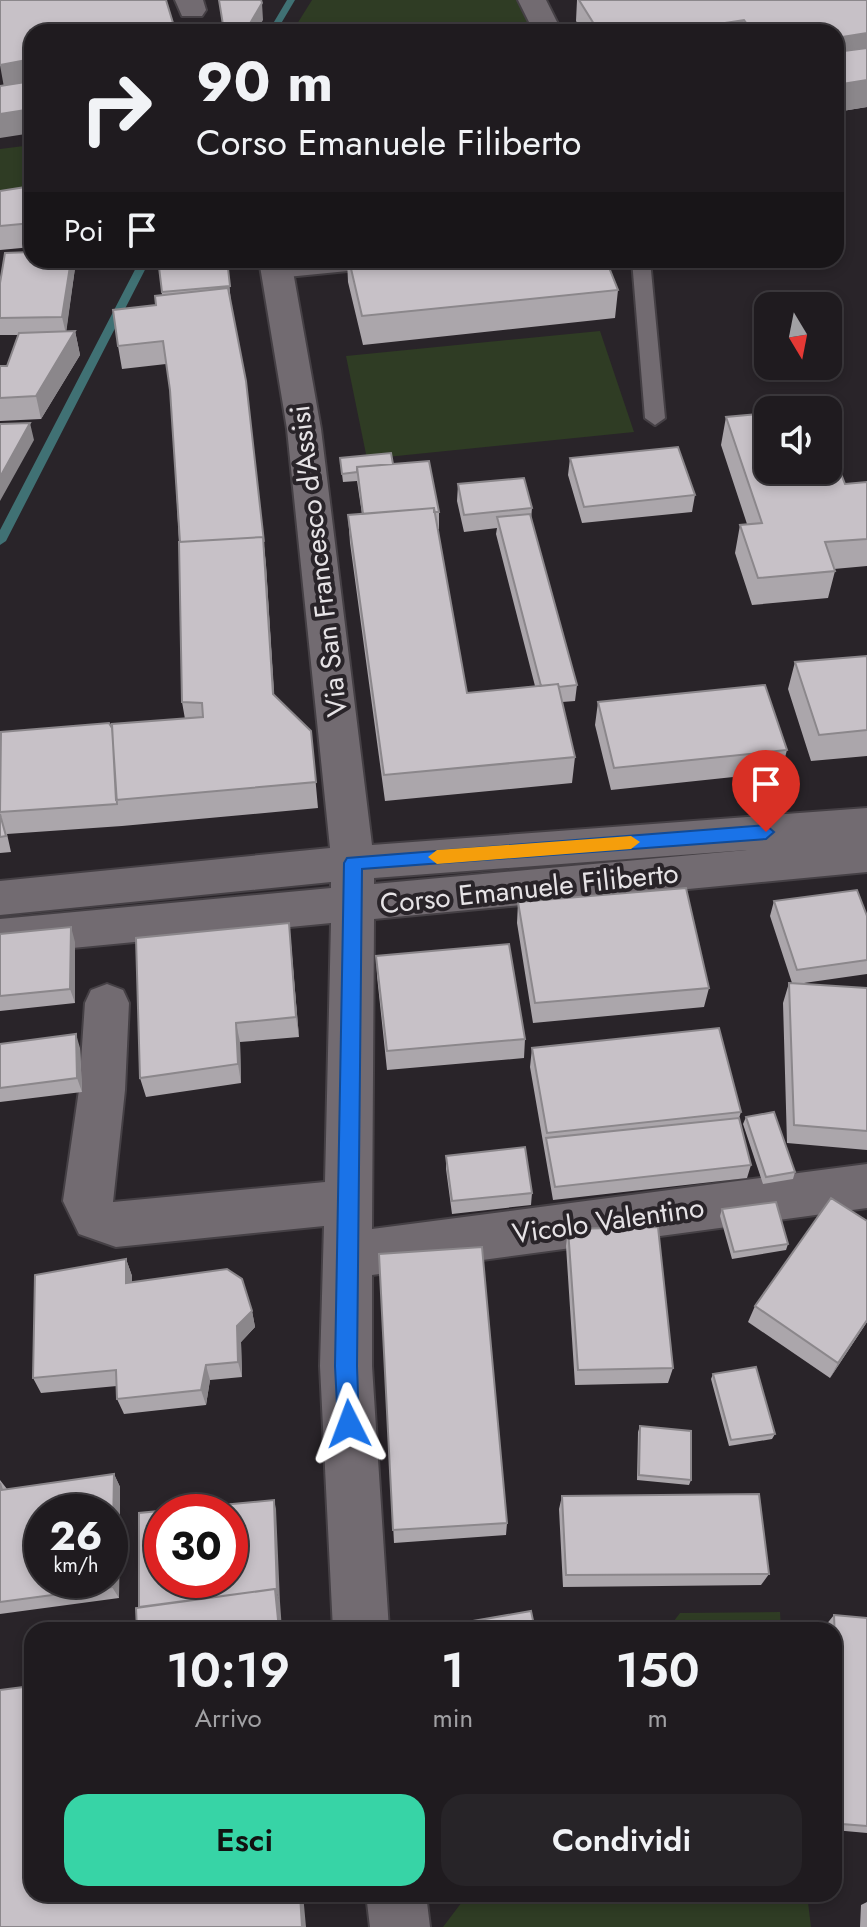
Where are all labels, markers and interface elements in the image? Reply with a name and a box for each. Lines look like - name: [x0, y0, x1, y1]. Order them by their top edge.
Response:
- text: 90 m: [196, 41, 333, 122]
- icon: right: [64, 56, 168, 160]
- text: Corso Emanuele Filiberto: [196, 116, 582, 168]
- icon: arrive: [120, 208, 164, 252]
- text: Poi: [64, 209, 104, 252]
- north arrow: [754, 292, 842, 380]
- map controls: [754, 292, 842, 484]
- button: sound: [754, 396, 842, 484]
- street label: Via San Francesco d'Assisi: [279, 403, 358, 719]
- pin: [732, 750, 800, 832]
- icon: arrive: [744, 762, 788, 806]
- street label: Corso Emanuele Filiberto: [378, 852, 680, 925]
- street label: Vicolo Valentino: [510, 1187, 707, 1254]
- position arrow: [307, 1382, 391, 1466]
- speed limit sign: 30: [144, 1494, 248, 1598]
- text: 26: [50, 1507, 103, 1565]
- text: km/h: [53, 1551, 99, 1580]
- text: 10:19: [166, 1636, 290, 1705]
- text: 1: [441, 1636, 465, 1705]
- text: 150: [615, 1636, 700, 1705]
- text: Arrivo: [195, 1699, 262, 1737]
- text: min: [432, 1699, 473, 1737]
- text: m: [647, 1699, 668, 1737]
- button: Esci: [64, 1794, 425, 1886]
- button: Condividi: [441, 1794, 802, 1886]

